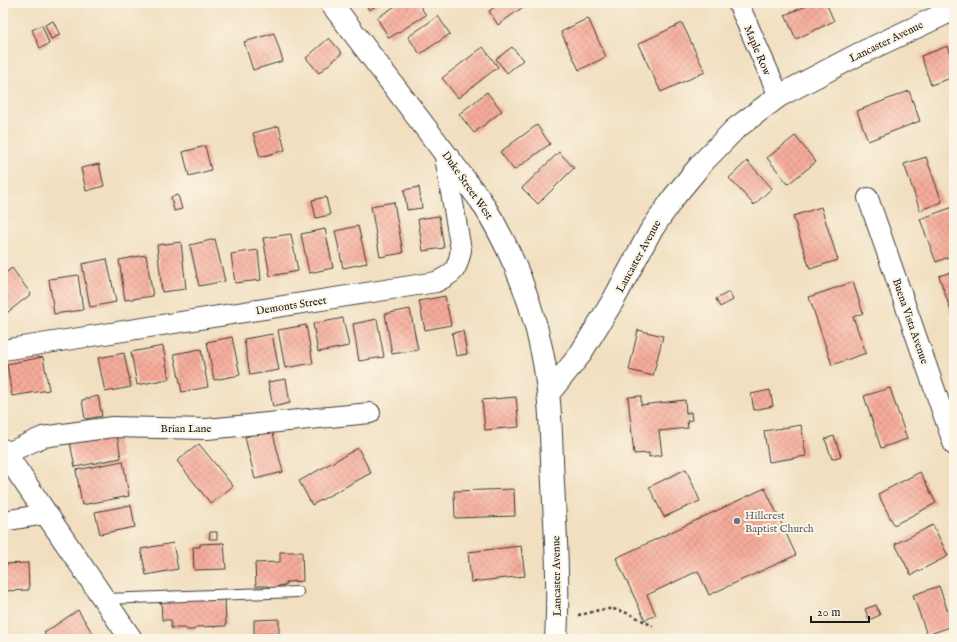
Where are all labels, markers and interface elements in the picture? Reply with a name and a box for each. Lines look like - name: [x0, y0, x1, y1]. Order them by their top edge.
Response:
- street label: Lancaster Avenue: [847, 18, 926, 66]
- street label: Maple Row: [740, 23, 774, 78]
- street label: Duke Street West: [438, 149, 496, 223]
- street label: Lancaster Avenue: [613, 218, 665, 295]
- street label: Buena Vista Avenue: [889, 277, 931, 366]
- street label: Demonts Street: [255, 293, 328, 318]
- street label: Brian Lane: [161, 422, 211, 436]
- place label: Hillcrest Baptist Church: [745, 509, 814, 536]
- marker: Hillcrest Baptist Church: [732, 516, 742, 526]
- street label: Lancaster Avenue: [549, 536, 565, 616]
- scale bar: [811, 598, 869, 624]
- text: 20 m: [817, 605, 840, 620]

